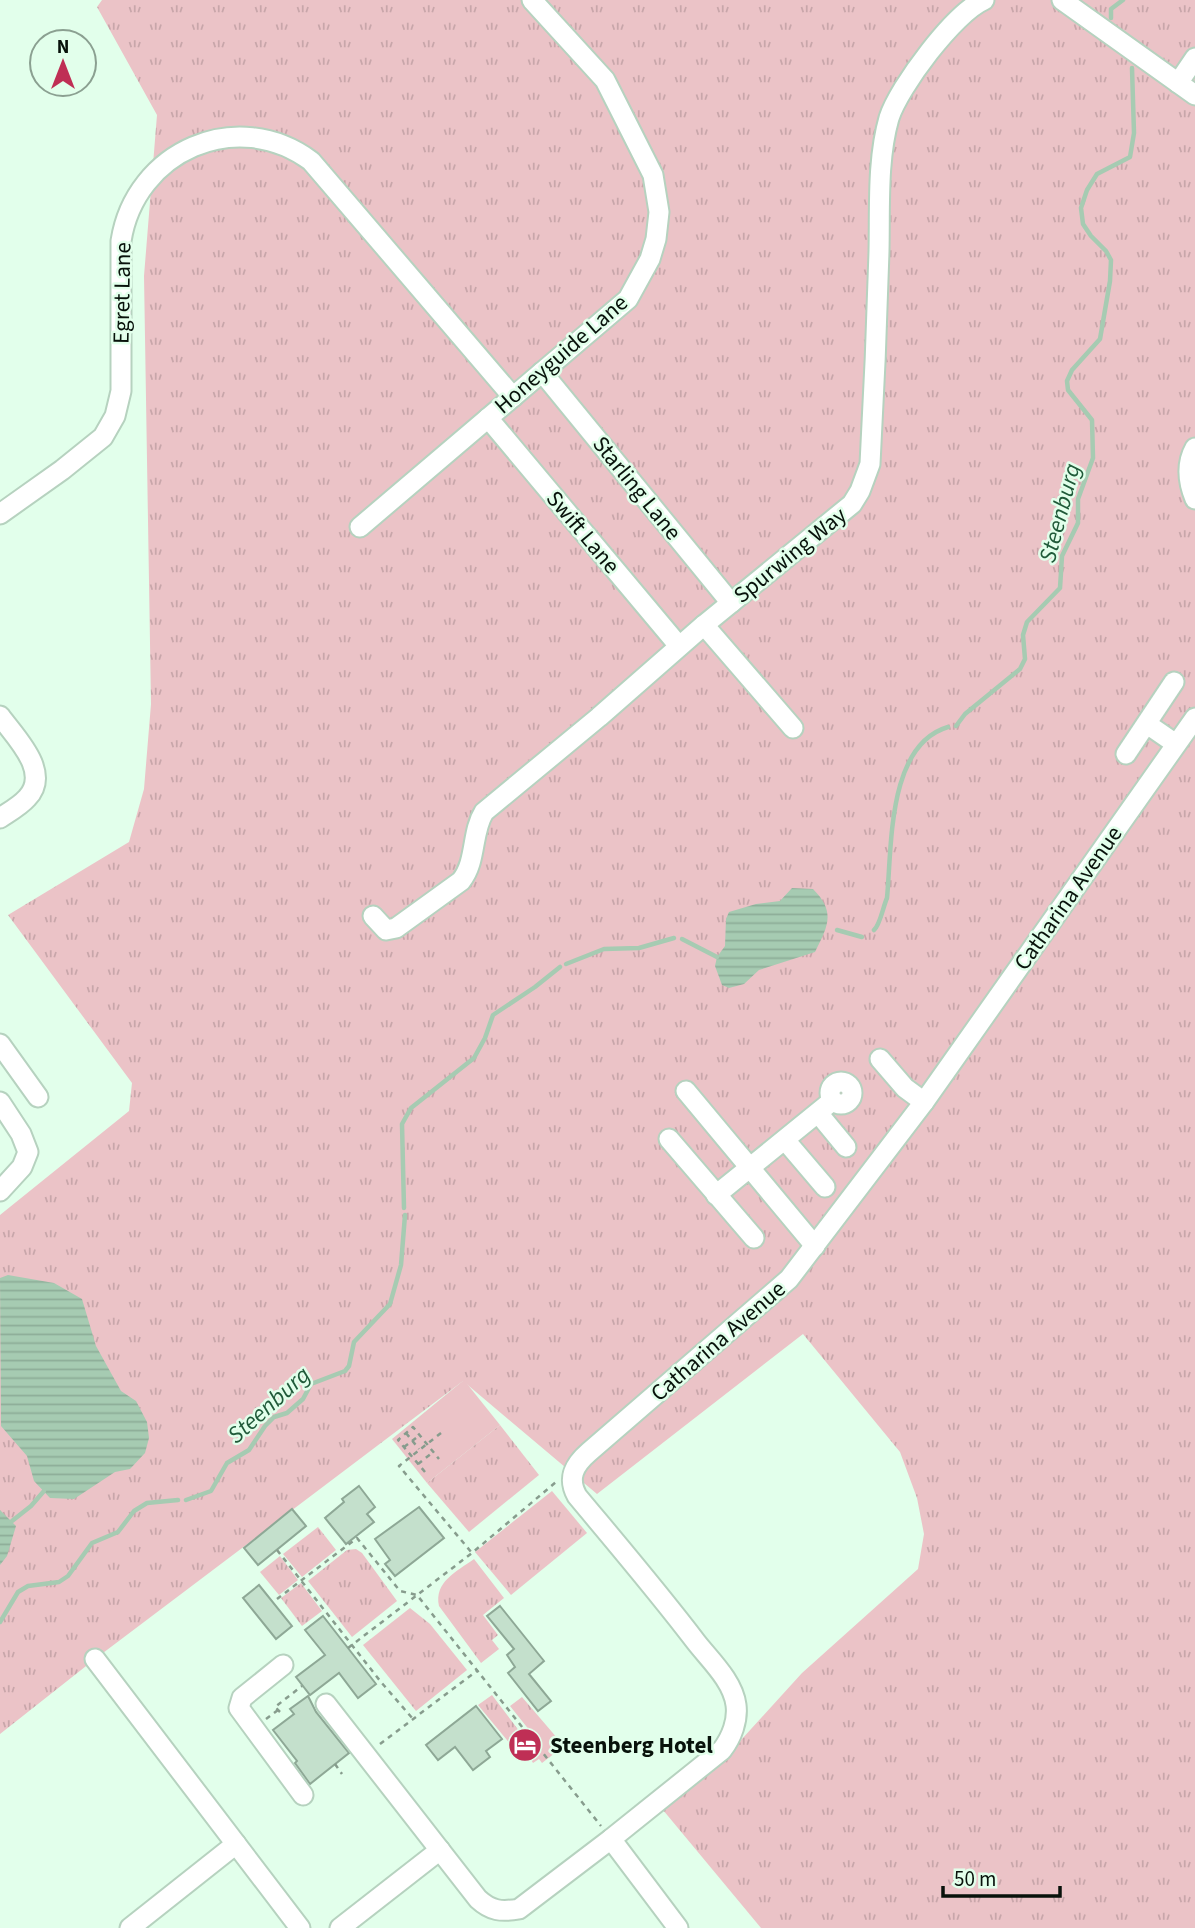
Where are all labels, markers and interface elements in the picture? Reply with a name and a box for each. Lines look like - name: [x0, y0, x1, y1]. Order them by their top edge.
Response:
- north arrow: [28, 28, 98, 98]
- text: N: [57, 34, 69, 61]
- street label: Egret Lane: [105, 242, 139, 344]
- street label: Honeyguide Lane: [487, 287, 635, 421]
- street label: Starling Lane: [585, 429, 689, 547]
- water label: Steenburg: [1030, 460, 1090, 566]
- street label: Swift Lane: [538, 483, 628, 581]
- street label: Spurwing Way: [726, 499, 854, 611]
- street label: Catharina Avenue: [1006, 819, 1130, 977]
- street label: Catharina Avenue: [643, 1273, 793, 1409]
- water label: Steenburg: [220, 1358, 318, 1452]
- hotel icon: Steenberg Hotel: [506, 1726, 544, 1764]
- place label: Steenberg Hotel: [550, 1729, 713, 1762]
- scale bar: [943, 1854, 1060, 1898]
- text: 50 m: [954, 1864, 996, 1894]

